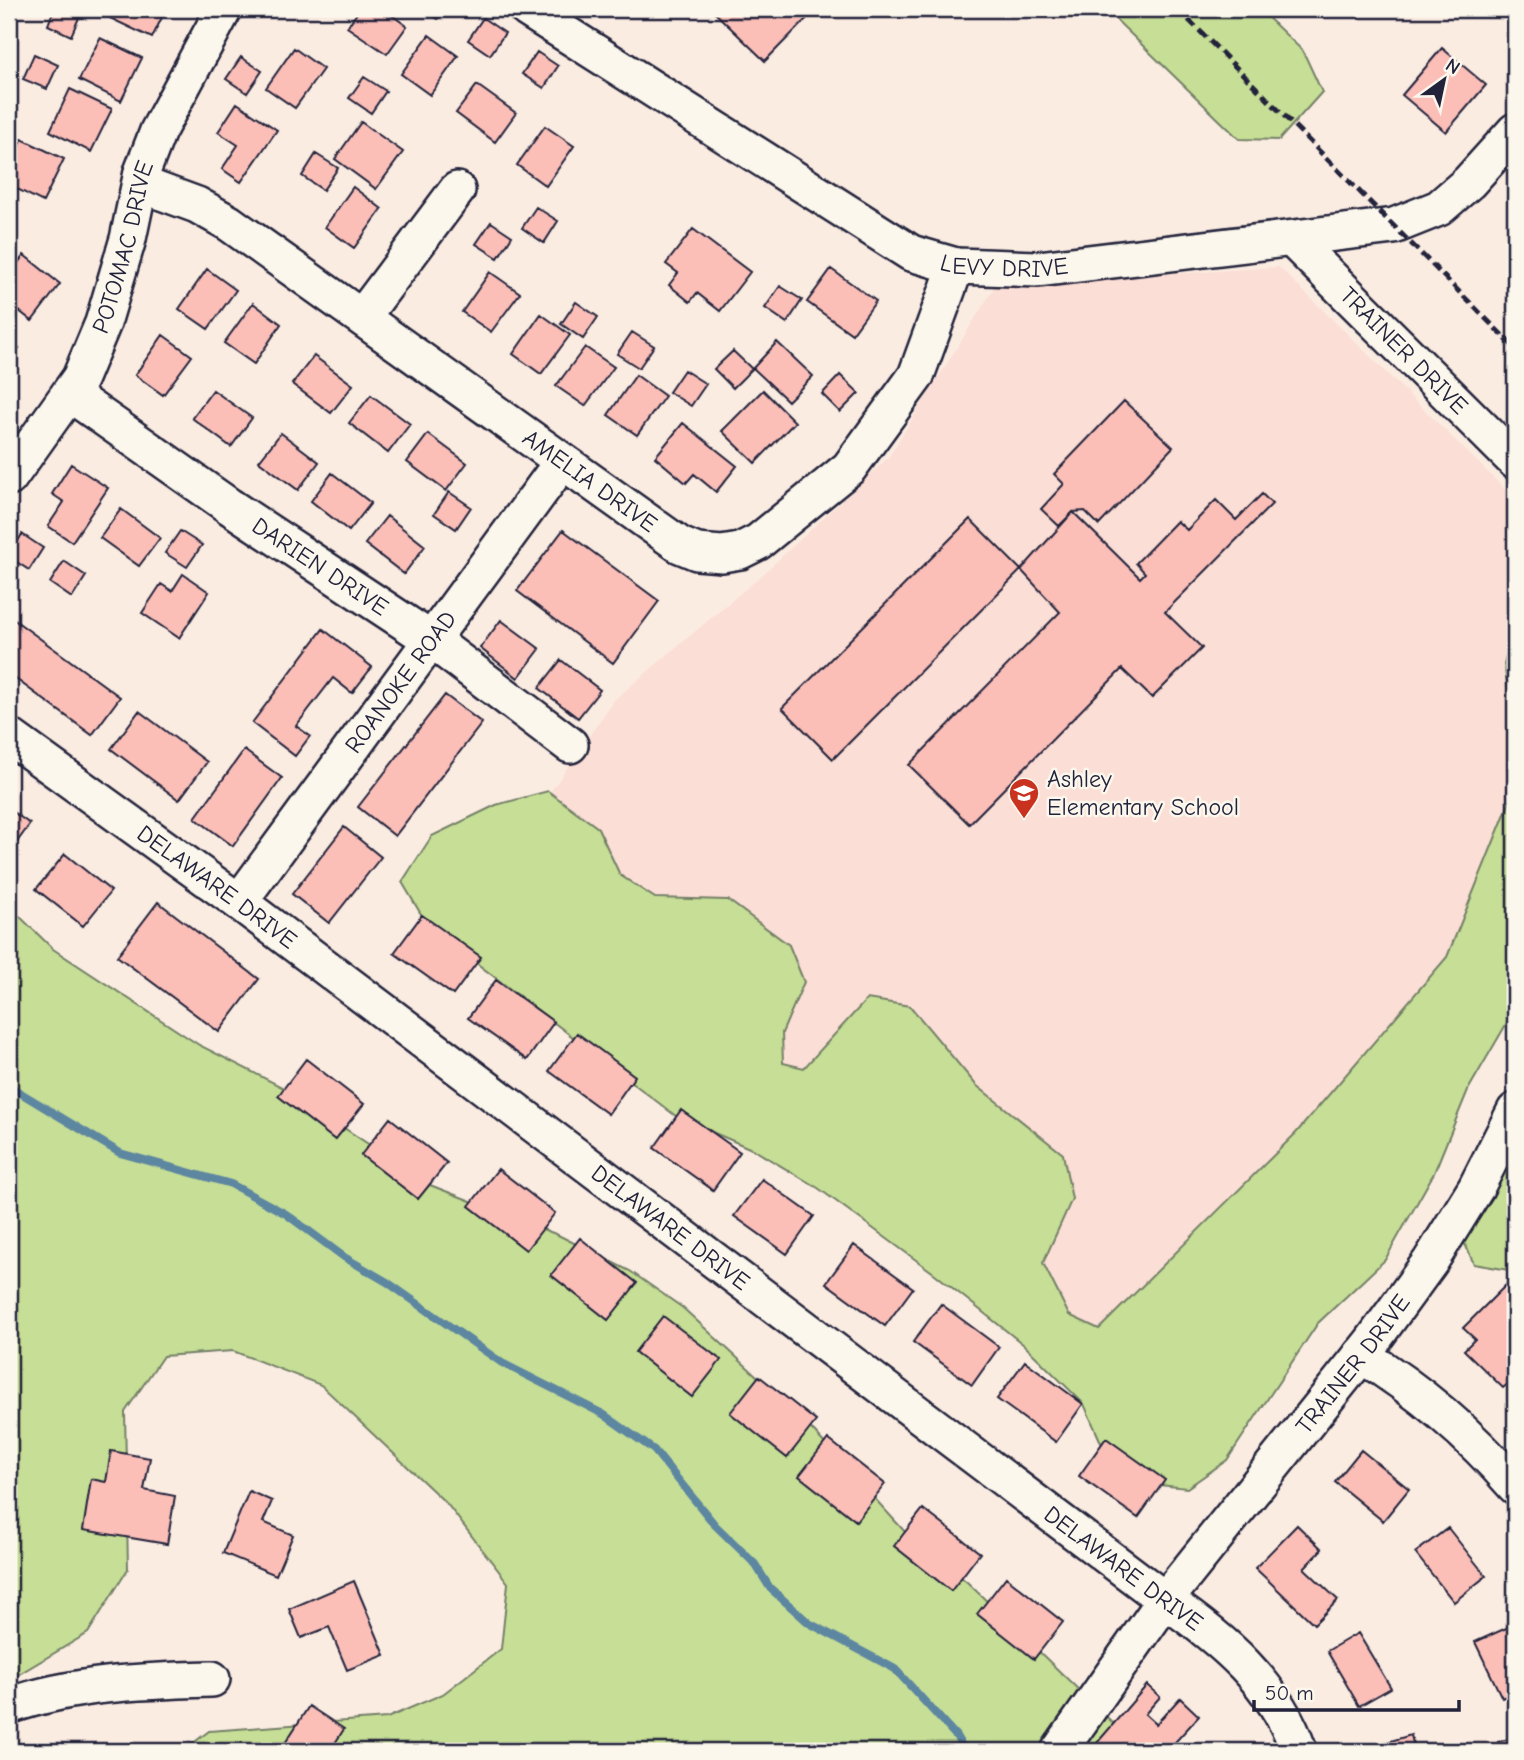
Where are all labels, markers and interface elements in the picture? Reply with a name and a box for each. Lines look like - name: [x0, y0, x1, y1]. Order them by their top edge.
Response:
- north arrow: [1408, 46, 1478, 116]
- text: N: [1442, 54, 1464, 79]
- street label: POTOMAC DRIVE: [86, 156, 159, 338]
- street label: LEVY DRIVE: [937, 248, 1070, 283]
- street label: TRAINER DRIVE: [1334, 281, 1474, 420]
- street label: AMELIA DRIVE: [517, 423, 662, 538]
- street label: DARIEN DRIVE: [247, 511, 394, 622]
- street label: ROANOKE ROAD: [339, 605, 462, 759]
- place label: Ashley Elementary School: [1047, 765, 1239, 821]
- school or university icon: Ashley Elementary School: [1007, 776, 1041, 820]
- street label: DELAWARE DRIVE: [132, 819, 302, 955]
- street label: DELAWARE DRIVE: [586, 1159, 755, 1296]
- street label: TRAINER DRIVE: [1290, 1289, 1416, 1439]
- street label: DELAWARE DRIVE: [1039, 1500, 1208, 1637]
- scale bar: [1254, 1669, 1459, 1713]
- text: 50 m: [1265, 1681, 1314, 1705]

